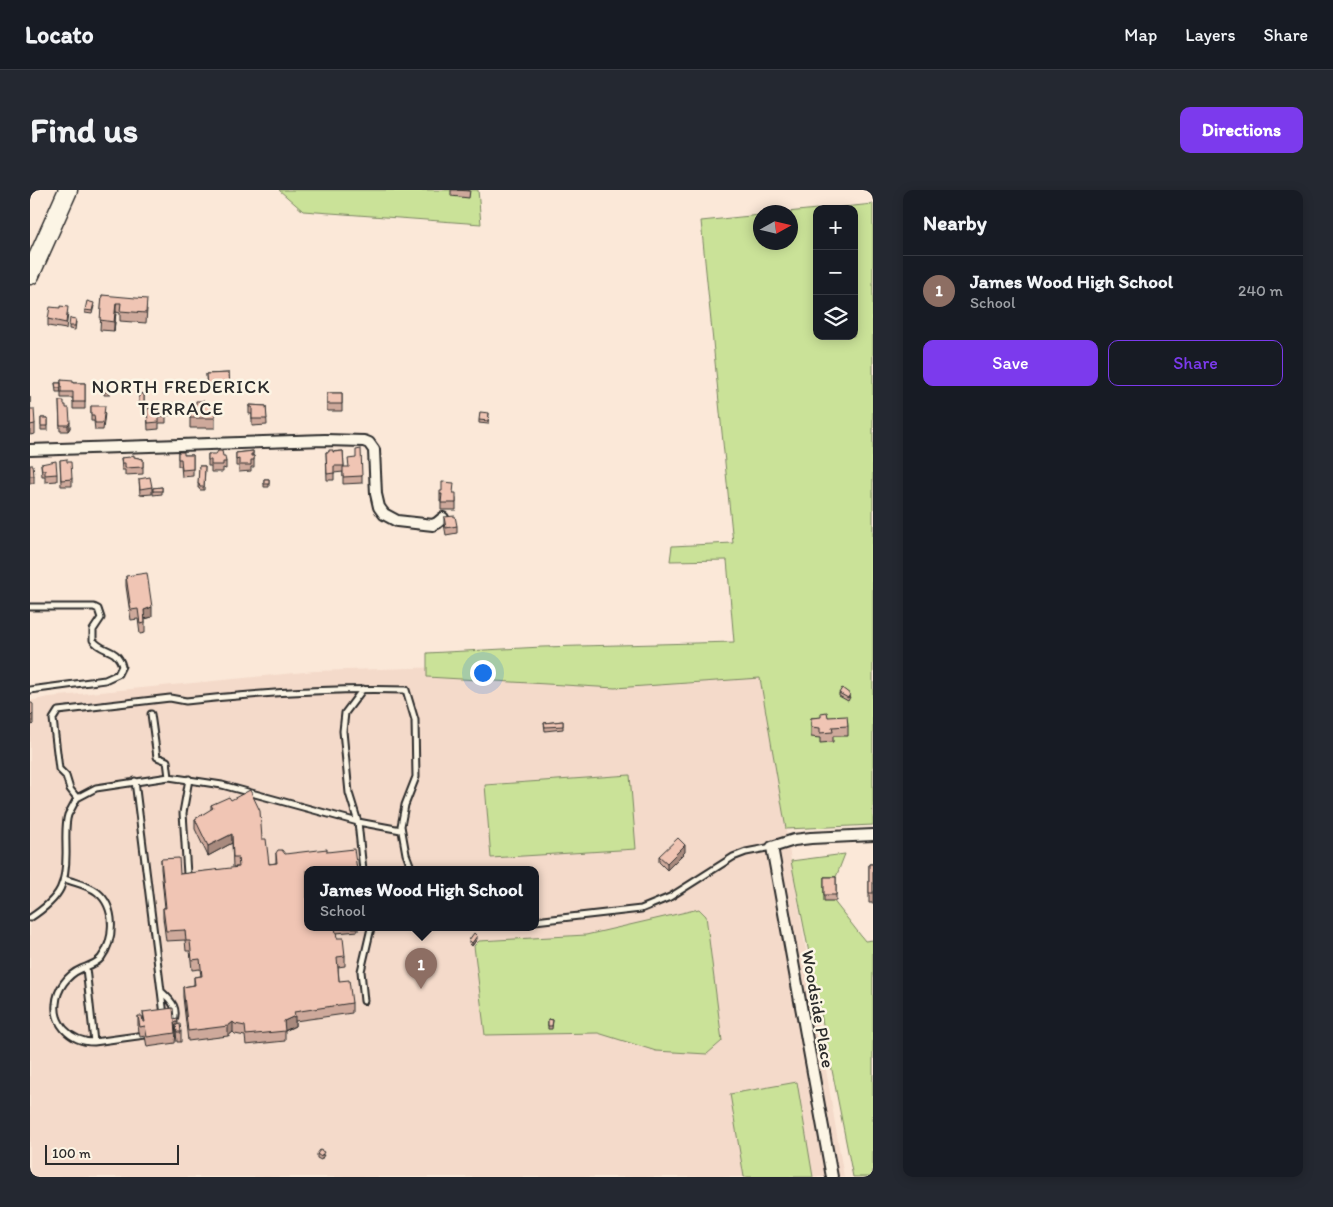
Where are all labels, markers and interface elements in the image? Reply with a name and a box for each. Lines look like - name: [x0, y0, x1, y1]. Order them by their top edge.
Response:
- text: Locato: [25, 20, 94, 49]
- text: Map: [1124, 24, 1157, 46]
- text: Layers: [1185, 24, 1235, 46]
- text: Share: [1263, 24, 1308, 46]
- button: Directions: [1180, 107, 1303, 153]
- text: Find us: [30, 109, 138, 151]
- north arrow: [753, 205, 798, 250]
- map controls: [813, 205, 858, 340]
- button: +: [813, 205, 858, 250]
- text: Nearby: [923, 210, 987, 235]
- button: −: [813, 250, 858, 295]
- text: James Wood High School: [970, 270, 1173, 293]
- text: 1: [935, 281, 943, 300]
- text: 240 m: [1238, 281, 1283, 300]
- text: School: [970, 293, 1016, 312]
- button: layers: [813, 295, 858, 340]
- button: Save: [923, 340, 1098, 386]
- button: Share: [1108, 340, 1283, 386]
- district label: NORTH FREDERICK TERRACE: [92, 375, 270, 420]
- your location: [470, 660, 496, 686]
- popup: [304, 866, 539, 931]
- text: James Wood High School: [320, 878, 523, 901]
- text: School: [320, 901, 366, 920]
- pin: 1: [405, 948, 437, 989]
- street label: Woodside Place: [797, 948, 839, 1070]
- scale bar: [45, 1142, 179, 1165]
- text: 100 m: [52, 1145, 91, 1162]

